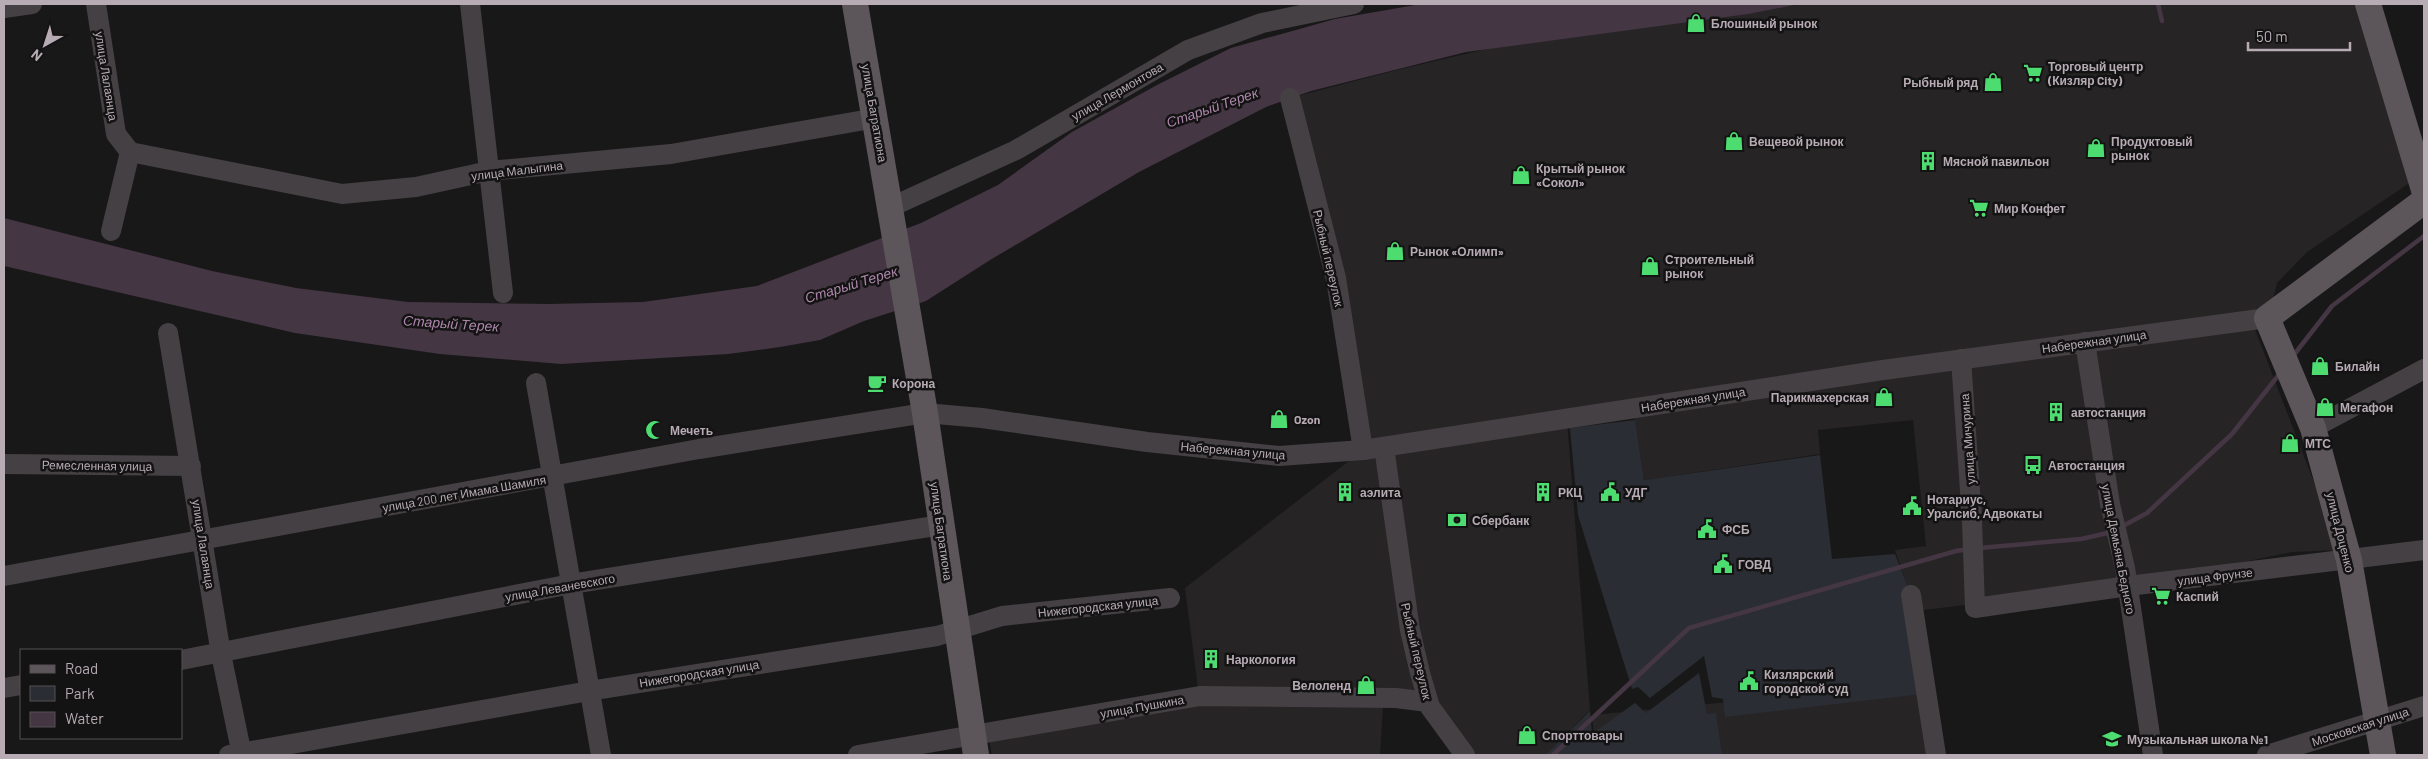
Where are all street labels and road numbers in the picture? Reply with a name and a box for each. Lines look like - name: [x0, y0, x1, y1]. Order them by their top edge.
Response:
- street label: улица Лалаянца: [92, 30, 121, 122]
- street label: улица Лермонтова: [1069, 59, 1166, 124]
- street label: улица Багратиона: [858, 63, 891, 164]
- street label: улица Малыгина: [470, 157, 564, 184]
- street label: Рыбный переулок: [1310, 208, 1347, 309]
- street label: Набережная улица: [2041, 327, 2148, 356]
- street label: Набережная улица: [1640, 384, 1747, 415]
- street label: улица Мичурина: [1957, 393, 1978, 485]
- street label: Набережная улица: [1180, 438, 1286, 463]
- street label: Ремесленная улица: [42, 457, 153, 474]
- street label: улица 200 лет Имама Шамиля: [381, 472, 547, 515]
- street label: улица Багратиона: [927, 481, 956, 582]
- street label: улица Демьяна Бедного: [2099, 483, 2139, 616]
- street label: улица Доценко: [2323, 490, 2358, 574]
- street label: улица Лалаянца: [189, 498, 218, 590]
- street label: улица Фрунзе: [2177, 564, 2254, 589]
- street label: улица Леваневского: [504, 570, 616, 605]
- street label: Нижегородская улица: [1037, 593, 1159, 620]
- street label: Рыбный переулок: [1398, 601, 1435, 702]
- street label: Нижегородская улица: [638, 657, 760, 690]
- street label: улица Пушкина: [1099, 692, 1186, 721]
- street label: Московская улица: [2310, 704, 2411, 749]

